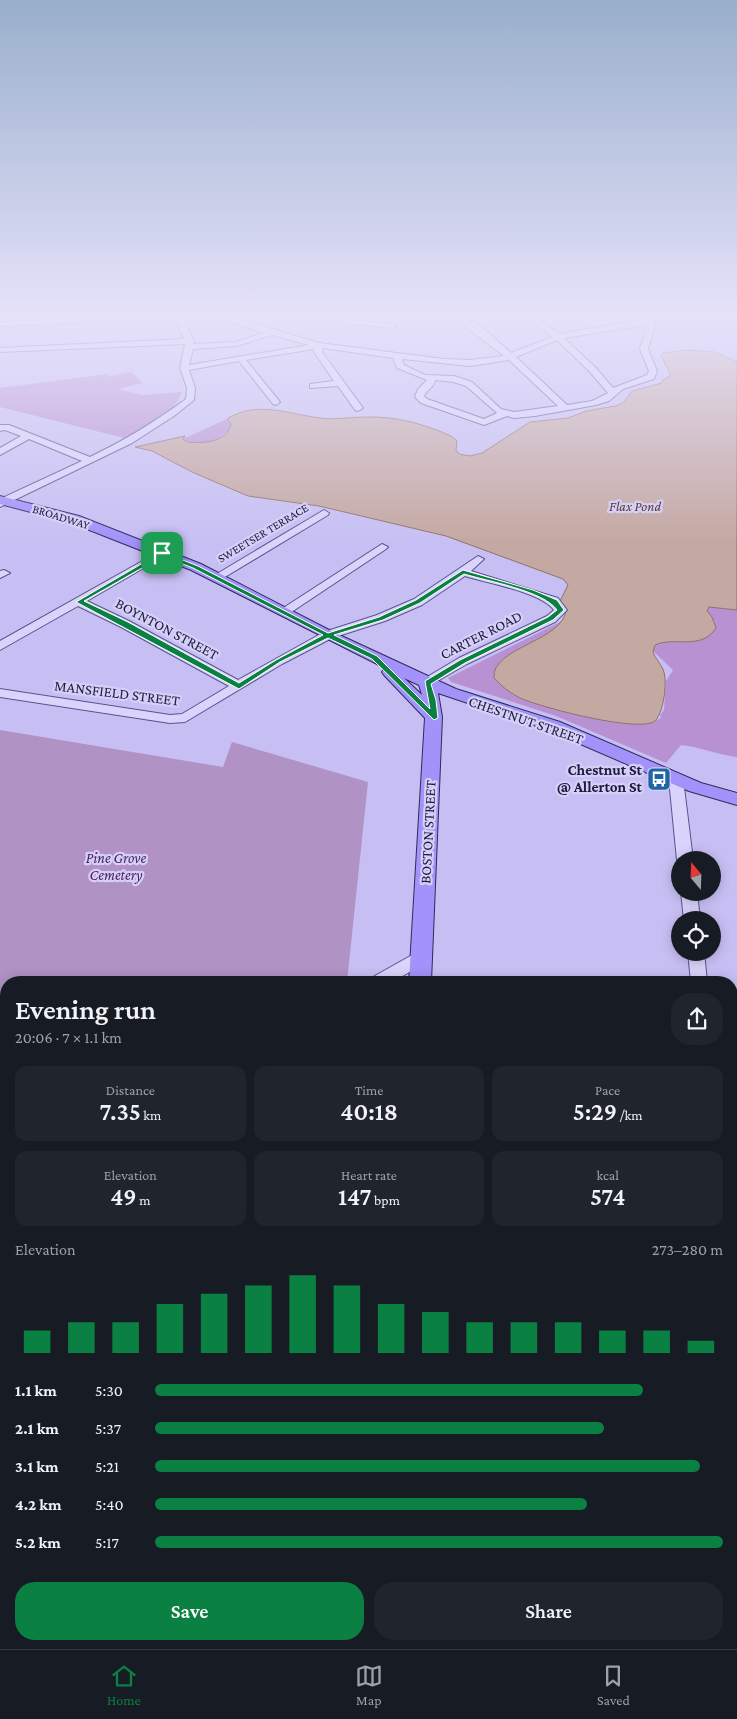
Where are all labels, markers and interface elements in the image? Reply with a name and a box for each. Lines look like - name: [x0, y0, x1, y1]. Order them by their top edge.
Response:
- water label: Flax Pond: [609, 498, 661, 514]
- street label: SWEETSER TERRACE: [215, 500, 311, 566]
- street label: BROADWAY: [31, 502, 92, 533]
- pin: [141, 532, 183, 574]
- icon: arrive: [148, 539, 176, 567]
- street label: BOYNTON STREET: [113, 595, 221, 663]
- street label: CARTER ROAD: [438, 608, 524, 662]
- street label: MANSFIELD STREET: [53, 677, 181, 709]
- street label: CHESTNUT STREET: [466, 693, 586, 747]
- place label: Chestnut St @ Allerton St: [557, 762, 643, 795]
- bus stop icon: Chestnut St @ Allerton St: [646, 766, 672, 792]
- street label: BOSTON STREET: [417, 780, 439, 884]
- park label: Pine Grove Cemetery: [86, 850, 147, 884]
- north arrow: [671, 851, 721, 901]
- map controls: [671, 851, 721, 961]
- button: locate: [671, 911, 721, 961]
- button: share: [671, 993, 723, 1045]
- text: Evening run: [15, 994, 156, 1025]
- text: 20:06 · 7 × 1.1 km: [15, 1029, 122, 1046]
- text: Distance: [106, 1082, 155, 1098]
- text: Time: [355, 1082, 383, 1098]
- text: Pace: [595, 1082, 620, 1098]
- text: 7.35: [99, 1098, 141, 1125]
- text: 40:18: [340, 1098, 398, 1125]
- text: 5:29: [573, 1098, 617, 1125]
- text: km: [141, 1107, 161, 1123]
- text: /km: [617, 1107, 643, 1123]
- text: Elevation: [104, 1167, 157, 1183]
- text: Heart rate: [341, 1167, 397, 1183]
- text: kcal: [596, 1167, 619, 1183]
- text: 49: [110, 1183, 137, 1210]
- text: 147: [338, 1183, 371, 1210]
- text: 574: [590, 1183, 625, 1210]
- text: m: [137, 1192, 150, 1208]
- text: bpm: [371, 1192, 400, 1208]
- text: Elevation: [15, 1241, 76, 1258]
- text: 273–280 m: [652, 1241, 723, 1258]
- text: 1.1 km: [15, 1382, 57, 1399]
- text: 5:30: [95, 1382, 123, 1399]
- text: 2.1 km: [15, 1420, 59, 1437]
- text: 5:37: [95, 1420, 121, 1437]
- text: 3.1 km: [15, 1458, 58, 1475]
- text: 5:21: [95, 1458, 119, 1475]
- text: 4.2 km: [15, 1496, 62, 1513]
- text: 5:40: [95, 1496, 123, 1513]
- text: 5.2 km: [15, 1534, 61, 1551]
- text: 5:17: [95, 1534, 119, 1551]
- button: Save: [15, 1582, 364, 1640]
- button: Share: [374, 1582, 723, 1640]
- tab: Home: [107, 1662, 141, 1708]
- tab: Map: [355, 1662, 383, 1708]
- tab: Saved: [597, 1662, 630, 1708]

